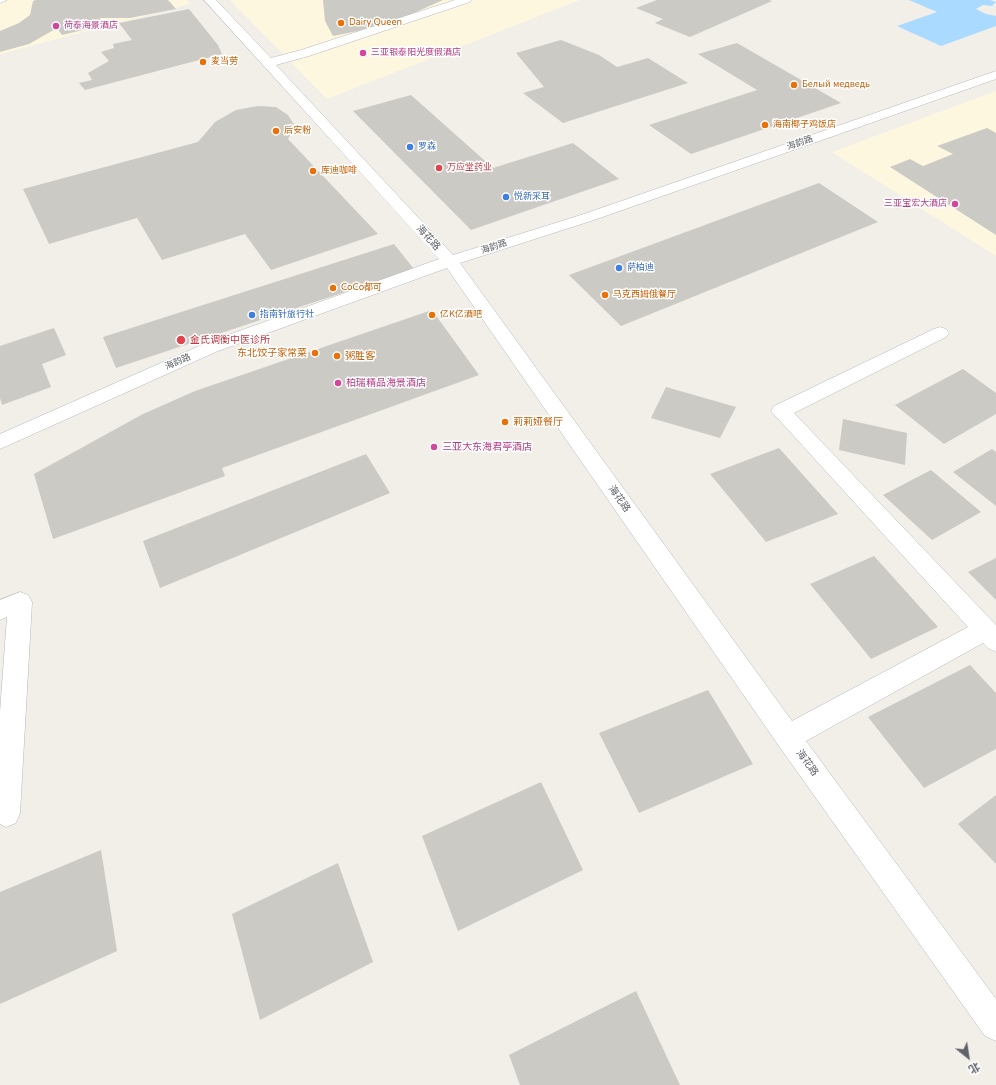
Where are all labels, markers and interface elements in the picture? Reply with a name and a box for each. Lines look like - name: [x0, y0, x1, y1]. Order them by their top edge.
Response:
- marker: Dairy Queen: [336, 18, 346, 28]
- place label: Dairy Queen: [349, 18, 402, 28]
- marker: 荷泰海景酒店: [51, 21, 61, 31]
- place label: 荷泰海景酒店: [64, 21, 118, 31]
- marker: 三亚银泰阳光度假酒店: [358, 48, 368, 58]
- place label: 三亚银泰阳光度假酒店: [371, 48, 461, 58]
- marker: 麦当劳: [198, 57, 208, 67]
- place label: 麦当劳: [211, 57, 238, 67]
- marker: Белый медведь: [789, 80, 799, 90]
- place label: Белый медведь: [802, 80, 870, 90]
- marker: 海南椰子鸡饭店: [760, 120, 770, 130]
- place label: 海南椰子鸡饭店: [773, 120, 836, 130]
- marker: 后安粉: [271, 126, 281, 136]
- place label: 后安粉: [284, 126, 311, 136]
- street label: 海韵路: [785, 133, 815, 153]
- marker: 罗森: [405, 142, 415, 152]
- place label: 罗森: [418, 142, 436, 152]
- marker: 万应堂药业: [434, 163, 444, 173]
- place label: 万应堂药业: [447, 163, 492, 173]
- marker: 库迪咖啡: [308, 166, 318, 176]
- place label: 库迪咖啡: [321, 166, 357, 176]
- marker: 悦新采耳: [501, 192, 511, 202]
- place label: 悦新采耳: [514, 192, 550, 202]
- place label: 三亚宝宏大酒店: [884, 199, 947, 209]
- marker: 三亚宝宏大酒店: [950, 199, 960, 209]
- street label: 海花路: [414, 223, 442, 253]
- street label: 海韵路: [479, 238, 509, 256]
- marker: 萨柏迪: [614, 263, 624, 273]
- place label: 萨柏迪: [627, 263, 654, 273]
- marker: CoCo都可: [328, 283, 338, 293]
- place label: CoCo都可: [341, 283, 382, 293]
- marker: 马克西姆俄餐厅: [600, 290, 610, 300]
- place label: 马克西姆俄餐厅: [613, 290, 676, 300]
- marker: 指南针旅行社: [247, 310, 257, 320]
- place label: 指南针旅行社: [260, 310, 314, 320]
- marker: 亿K亿酒吧: [427, 310, 437, 320]
- place label: 亿K亿酒吧: [440, 310, 482, 320]
- marker: 金氏调衡中医诊所: [175, 334, 187, 346]
- place label: 金氏调衡中医诊所: [190, 334, 270, 346]
- place label: 东北饺子家常菜: [237, 347, 307, 359]
- marker: 东北饺子家常菜: [310, 348, 320, 358]
- place label: 粥胜客: [345, 350, 375, 362]
- marker: 粥胜客: [332, 351, 342, 361]
- street label: 海韵路: [163, 352, 193, 372]
- place label: 柏瑞精品海景酒店: [346, 377, 426, 389]
- marker: 柏瑞精品海景酒店: [333, 378, 343, 388]
- place label: 莉莉娅餐厅: [513, 416, 563, 428]
- marker: 莉莉娅餐厅: [500, 417, 510, 427]
- place label: 三亚大东海君亭酒店: [442, 441, 532, 453]
- marker: 三亚大东海君亭酒店: [429, 442, 439, 452]
- street label: 海花路: [605, 483, 633, 515]
- street label: 海花路: [793, 747, 821, 779]
- north arrow: [948, 1037, 988, 1077]
- text: 北: [966, 1059, 982, 1076]

